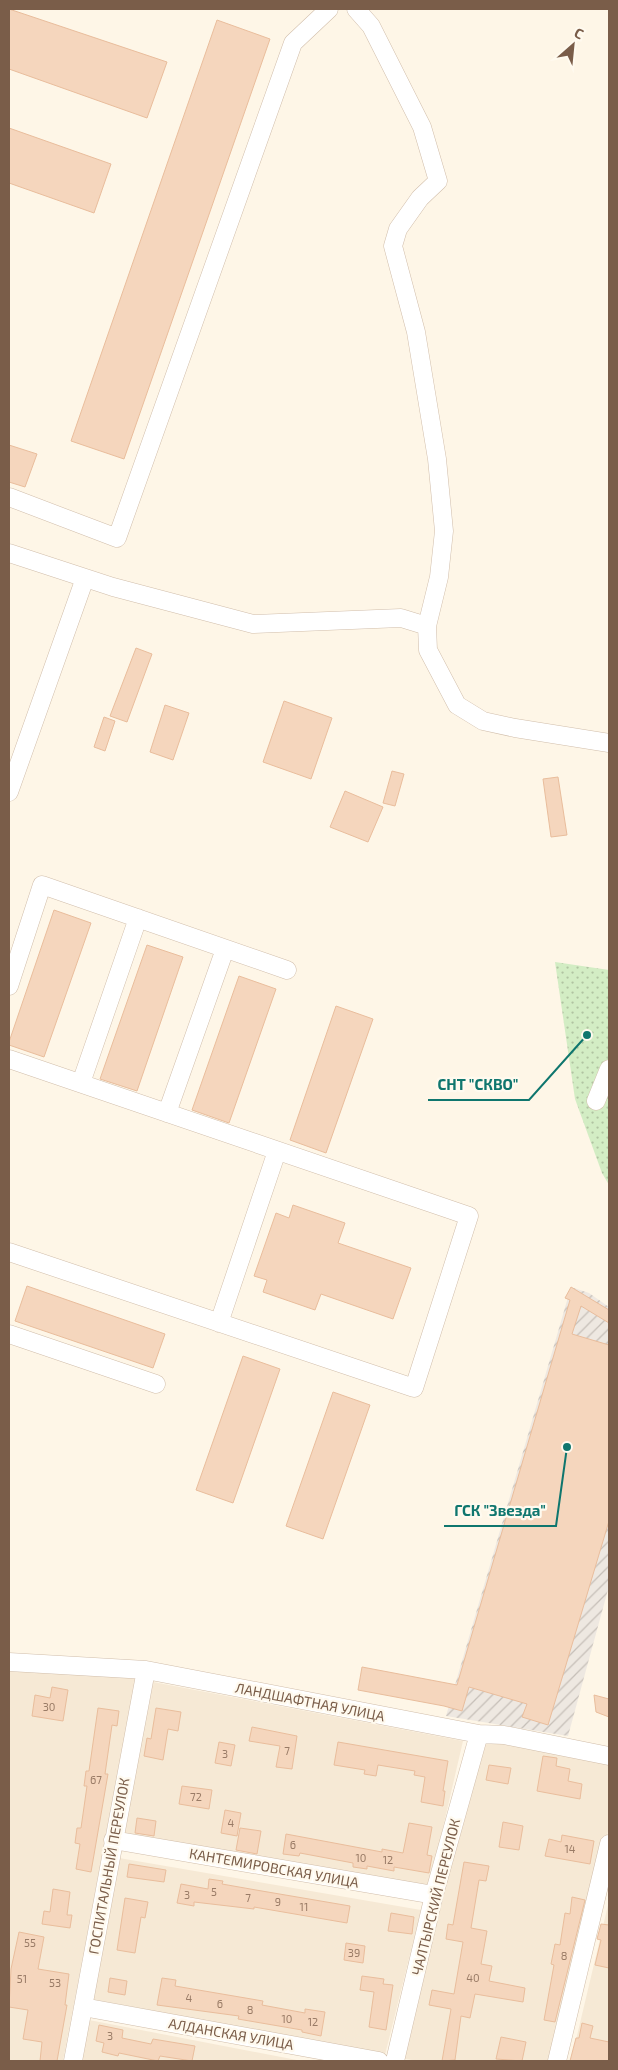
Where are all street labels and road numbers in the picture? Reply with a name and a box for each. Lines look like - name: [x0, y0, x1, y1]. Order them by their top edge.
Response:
- street label: ЛАНДШАФТНАЯ УЛИЦА: [234, 1679, 387, 1724]
- street label: ГОСПИТАЛЬНЫЙ ПЕРЕУЛОК: [85, 1776, 132, 1956]
- street label: ЧАЛТЫРСКИЙ ПЕРЕУЛОК: [408, 1817, 463, 1977]
- street label: КАНТЕМИРОВСКАЯ УЛИЦА: [188, 1844, 360, 1891]
- street label: АЛДАНСКАЯ УЛИЦА: [167, 2014, 295, 2053]

